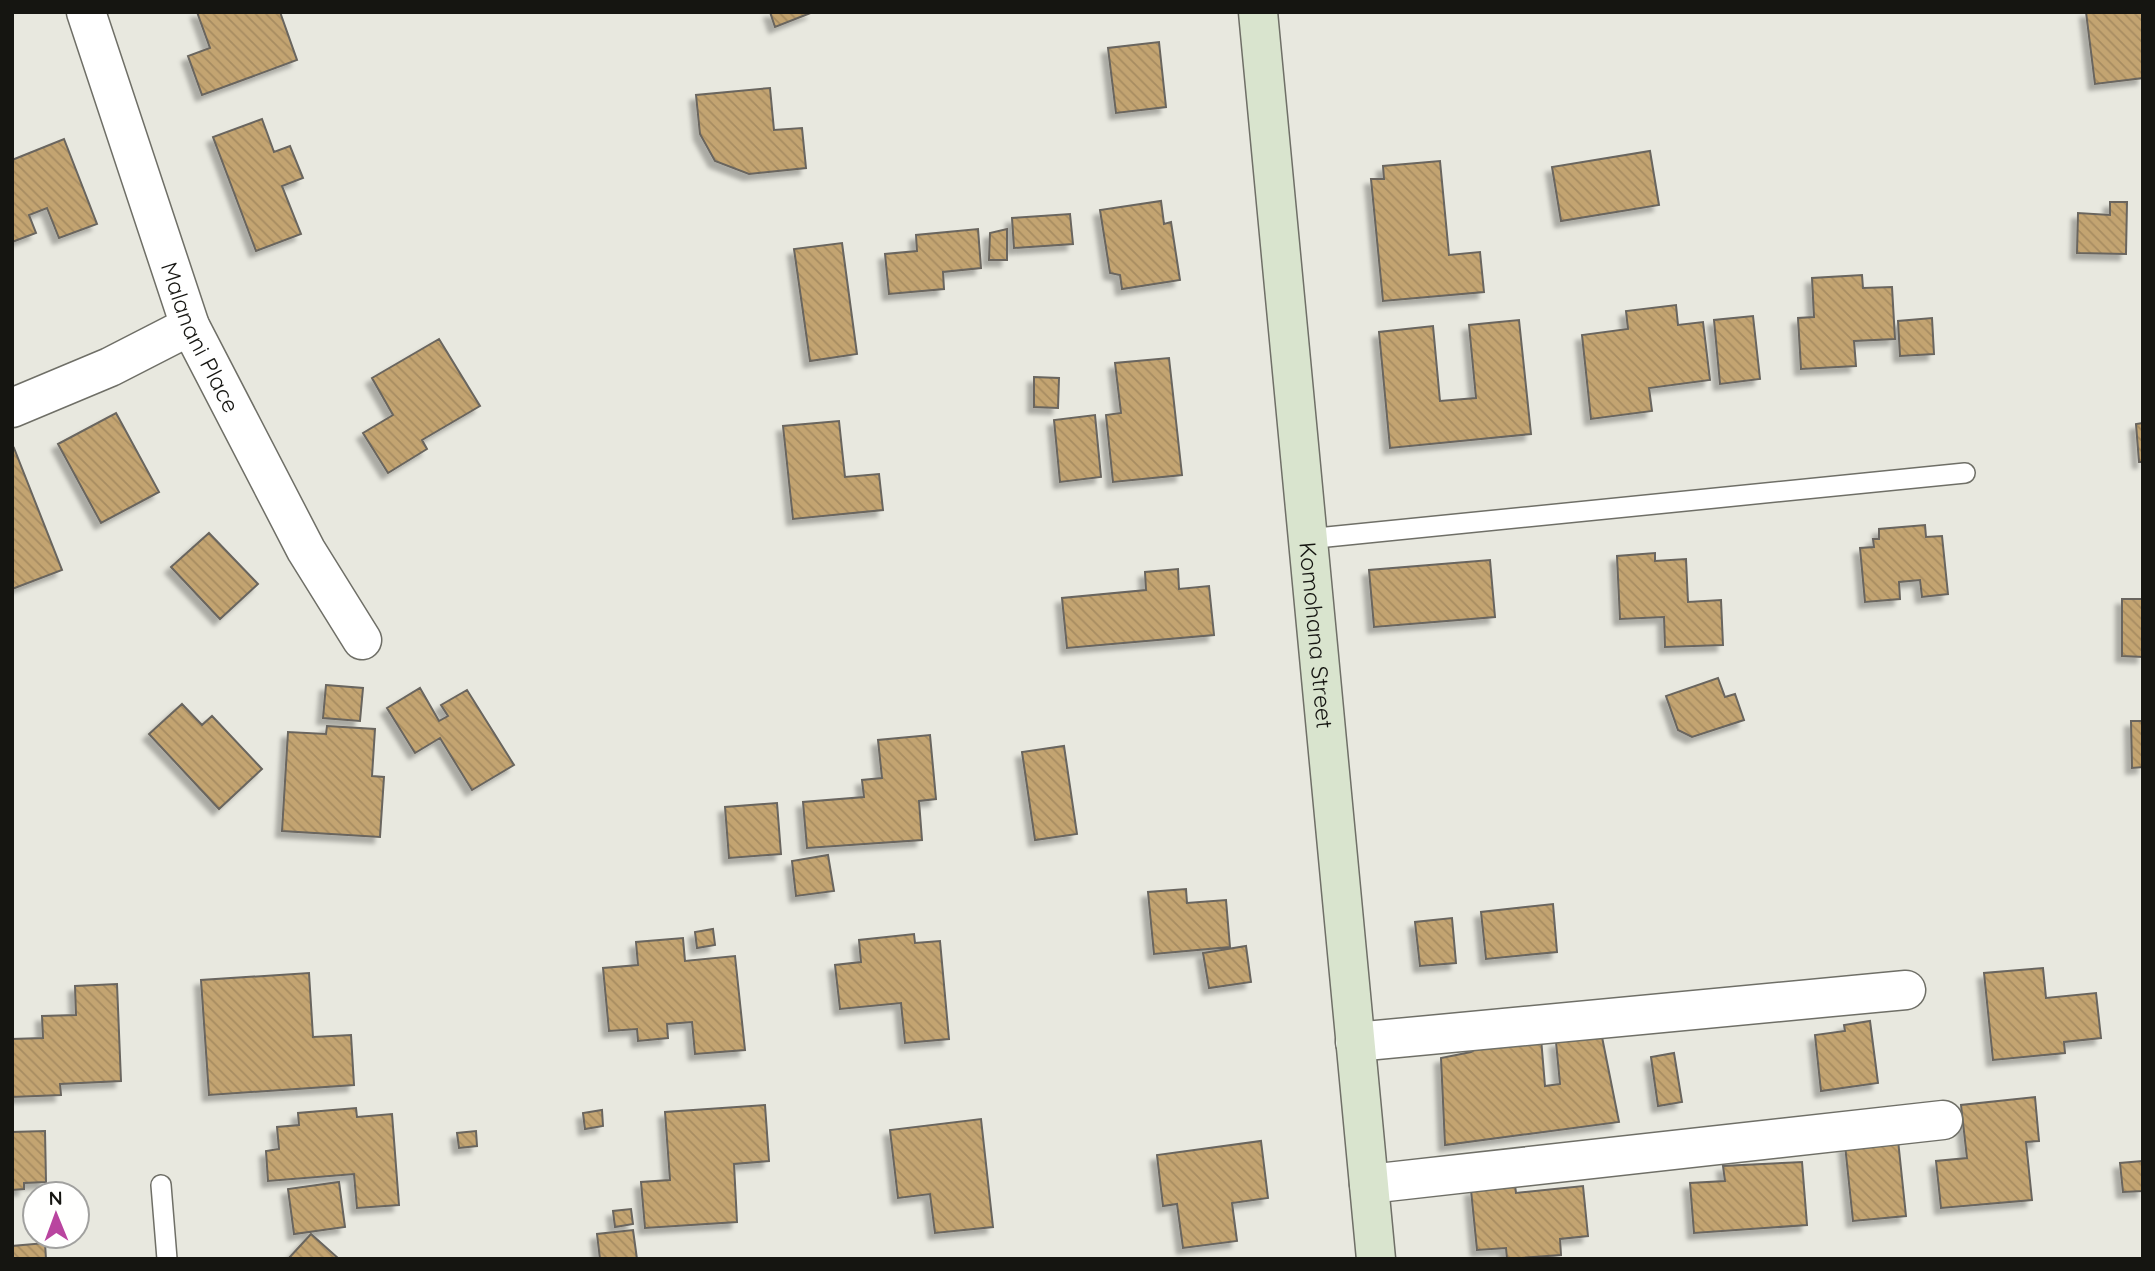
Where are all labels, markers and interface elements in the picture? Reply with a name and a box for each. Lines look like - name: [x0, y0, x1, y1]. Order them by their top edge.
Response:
- street label: Malanani Place: [155, 258, 247, 417]
- street label: Komohana Street: [1294, 541, 1340, 730]
- north arrow: [21, 1180, 91, 1250]
- text: N: [49, 1186, 63, 1210]

